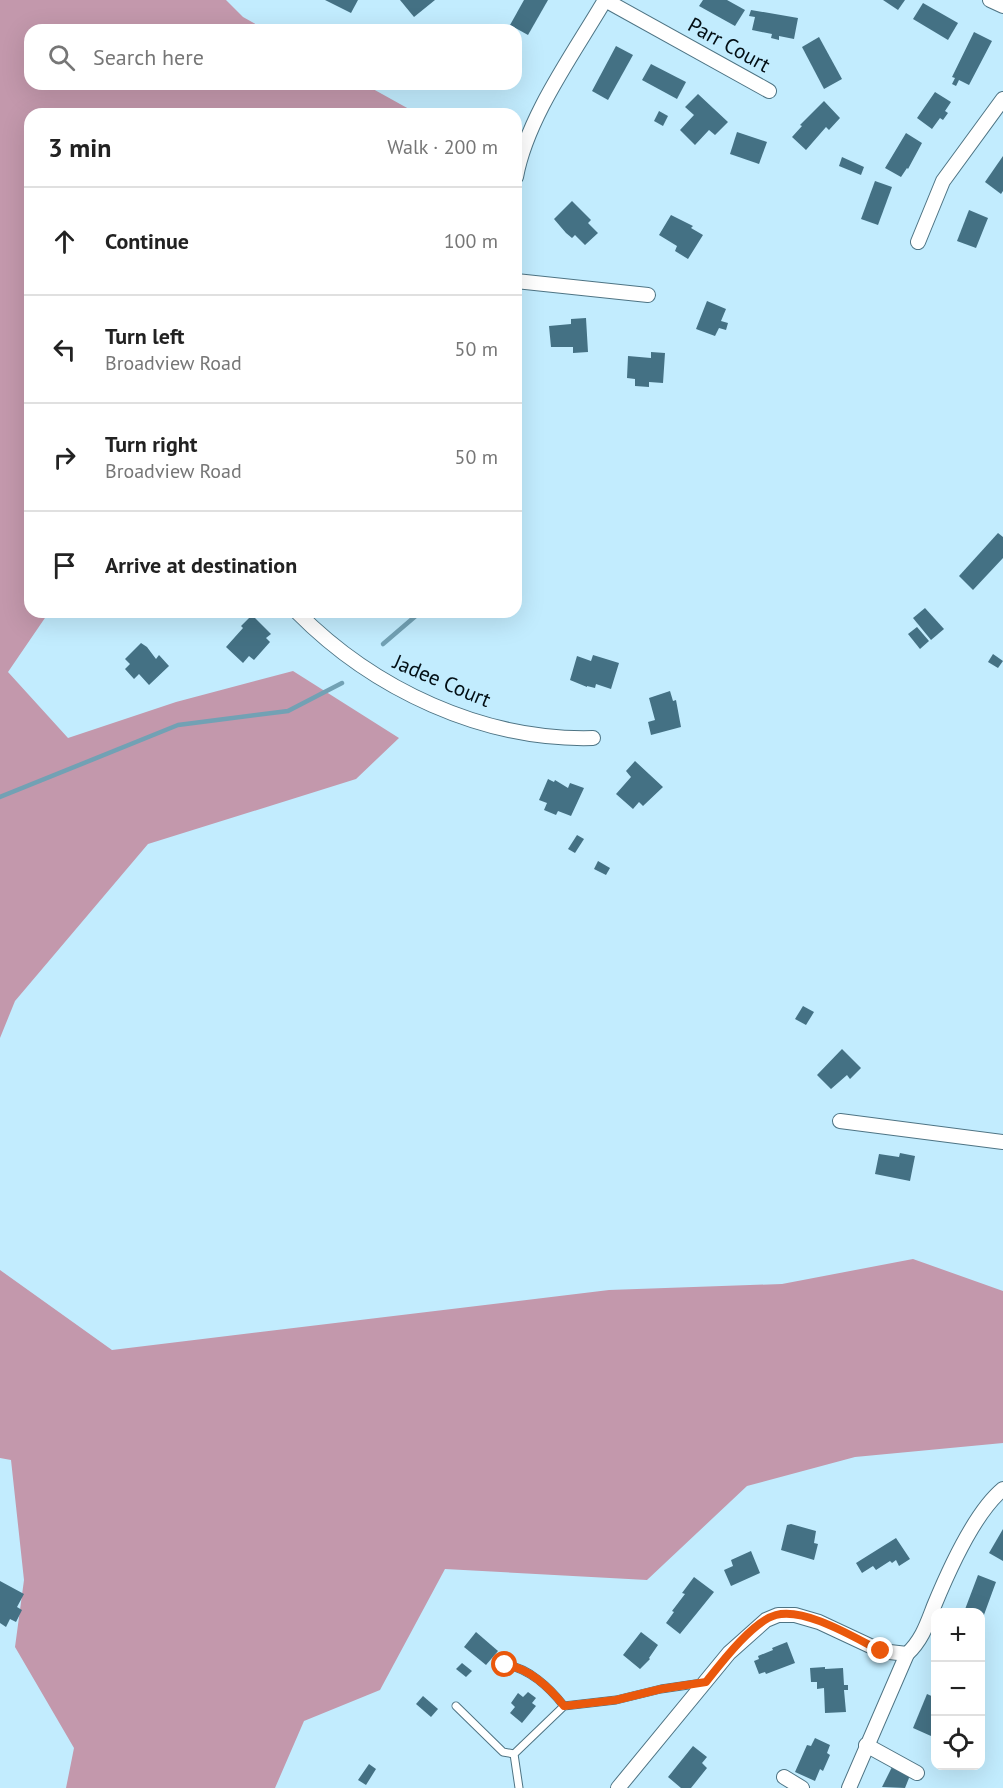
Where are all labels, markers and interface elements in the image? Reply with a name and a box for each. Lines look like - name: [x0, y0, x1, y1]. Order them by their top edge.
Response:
- street label: Parr Court: [683, 11, 775, 78]
- search box: [24, 24, 522, 90]
- icon: search: [45, 41, 78, 74]
- text: Search here: [93, 43, 204, 71]
- text: 3 min: [48, 131, 111, 164]
- text: Walk · 200 m: [387, 134, 498, 160]
- icon: ahead: [48, 225, 81, 258]
- text: Continue: [105, 227, 189, 255]
- text: 100 m: [444, 228, 498, 254]
- text: Turn left: [105, 322, 185, 350]
- icon: left: [48, 333, 81, 366]
- text: 50 m: [455, 336, 498, 362]
- text: Broadview Road: [105, 350, 242, 376]
- text: Turn right: [105, 430, 197, 458]
- icon: right: [48, 441, 81, 474]
- text: 50 m: [455, 444, 498, 470]
- text: Broadview Road: [105, 458, 242, 484]
- icon: arrive: [48, 549, 81, 582]
- text: Arrive at destination: [105, 551, 297, 579]
- street label: Jadee Court: [388, 648, 495, 713]
- map controls: [931, 1608, 985, 1770]
- button: +: [931, 1608, 985, 1662]
- route end: [867, 1637, 893, 1663]
- route start: [491, 1651, 517, 1677]
- button: −: [931, 1662, 985, 1716]
- button: locate: [931, 1716, 985, 1770]

